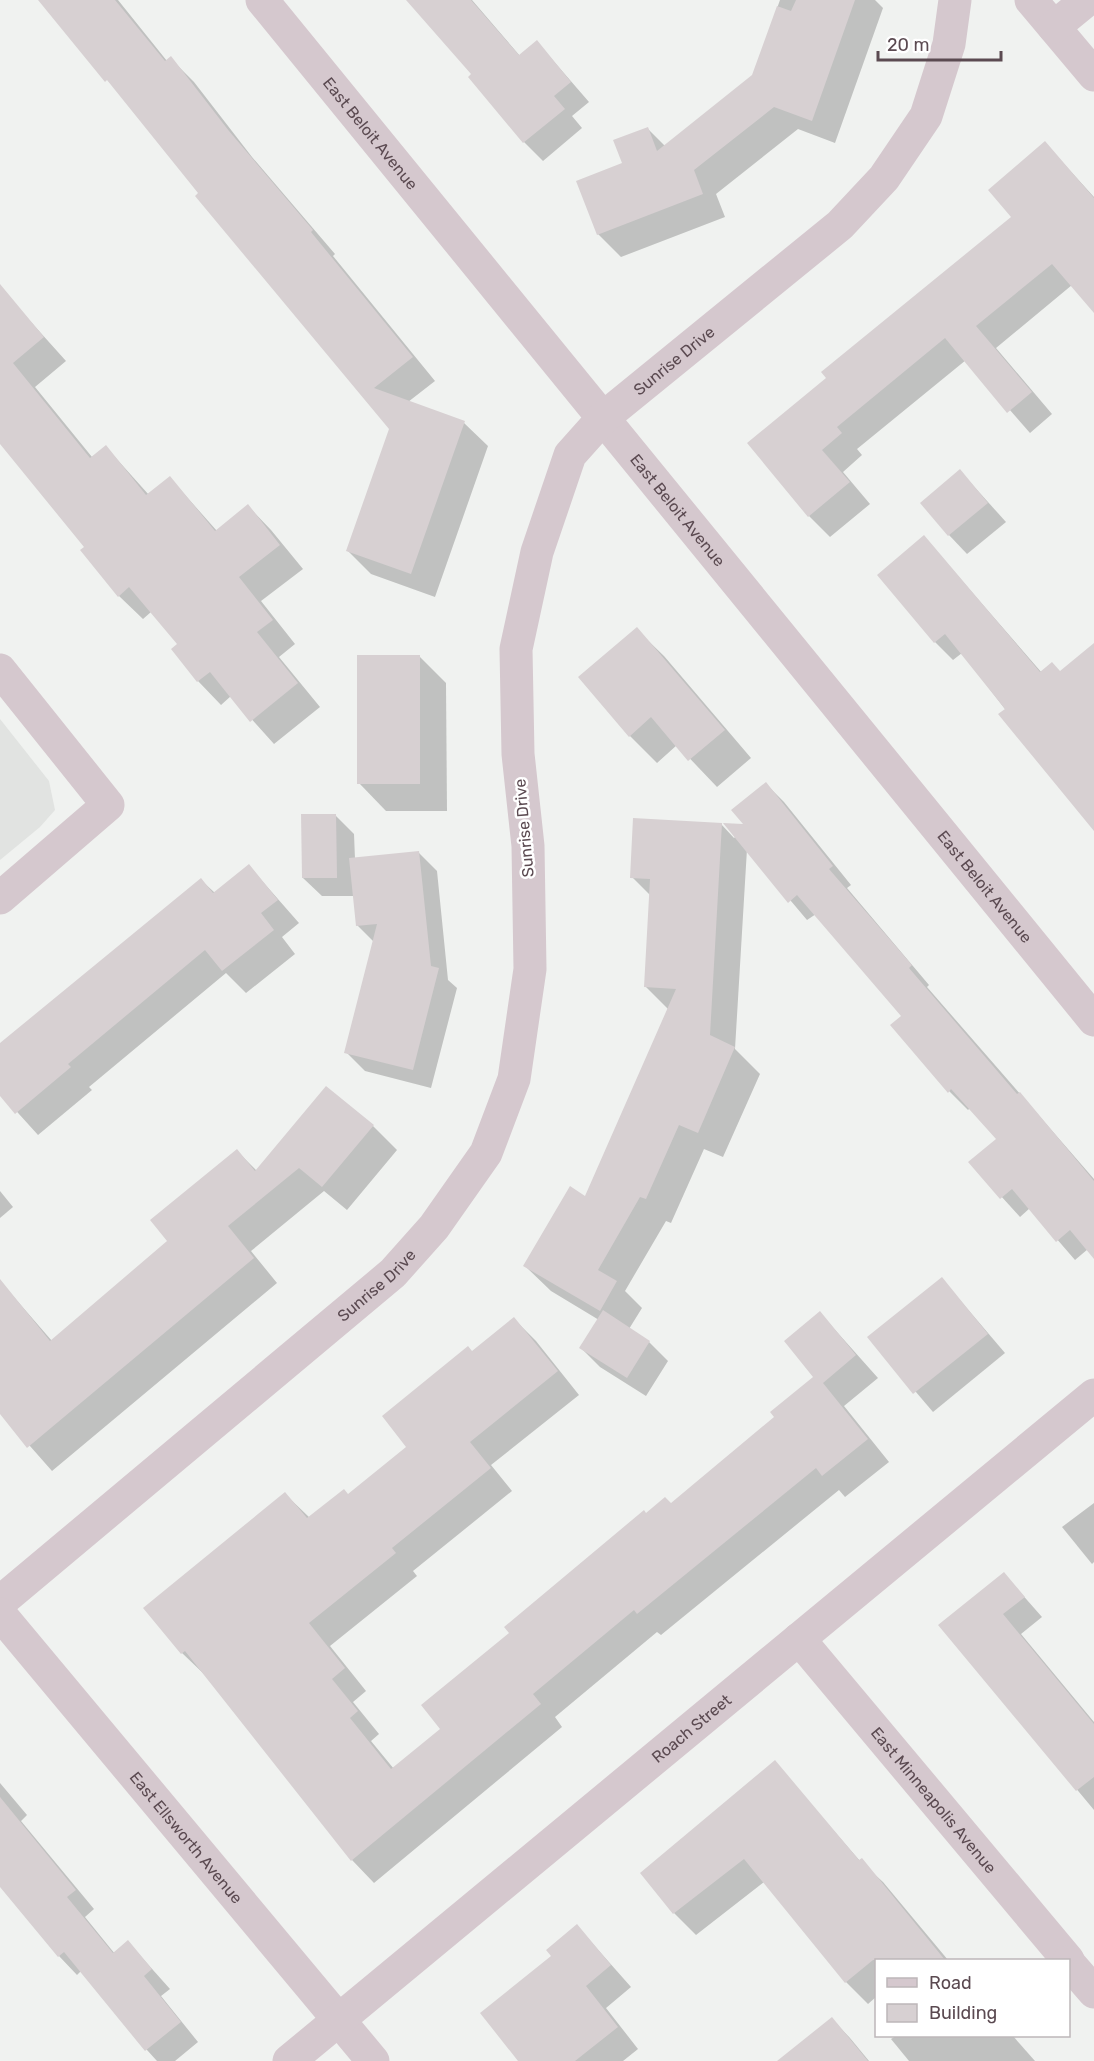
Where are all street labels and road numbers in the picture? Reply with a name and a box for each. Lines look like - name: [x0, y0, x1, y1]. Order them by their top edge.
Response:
- street label: East Beloit Avenue: [319, 73, 422, 193]
- street label: Sunrise Drive: [629, 322, 718, 399]
- street label: East Beloit Avenue: [626, 450, 729, 570]
- street label: Sunrise Drive: [510, 778, 538, 878]
- street label: East Beloit Avenue: [934, 826, 1037, 947]
- street label: Sunrise Drive: [333, 1245, 419, 1325]
- street label: Roach Street: [648, 1690, 735, 1767]
- street label: East Minneapolis Avenue: [867, 1723, 1001, 1877]
- street label: East Ellsworth Avenue: [126, 1768, 247, 1907]

